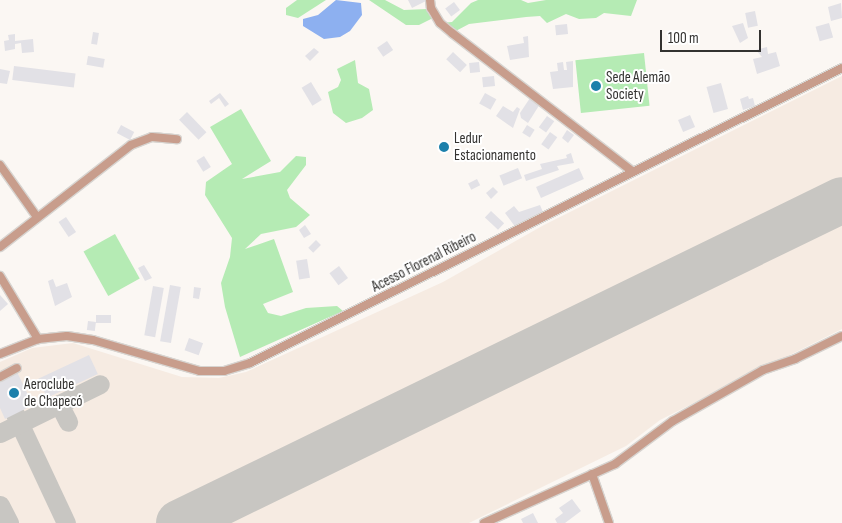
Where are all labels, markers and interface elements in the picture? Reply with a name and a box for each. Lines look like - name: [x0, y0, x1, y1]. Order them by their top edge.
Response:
- scale bar: [662, 20, 763, 52]
- text: 100 m: [668, 29, 699, 48]
- place label: Sede Alemão Society: [606, 68, 670, 103]
- marker: Sede Alemão Society: [590, 80, 602, 92]
- place label: Ledur Estacionamento: [454, 129, 536, 164]
- marker: Ledur Estacionamento: [438, 141, 450, 153]
- street label: Acesso Florenal Ribeiro: [369, 228, 479, 296]
- place label: Aeroclube de Chapecó: [24, 375, 83, 410]
- marker: Aeroclube de Chapecó: [8, 387, 20, 399]

